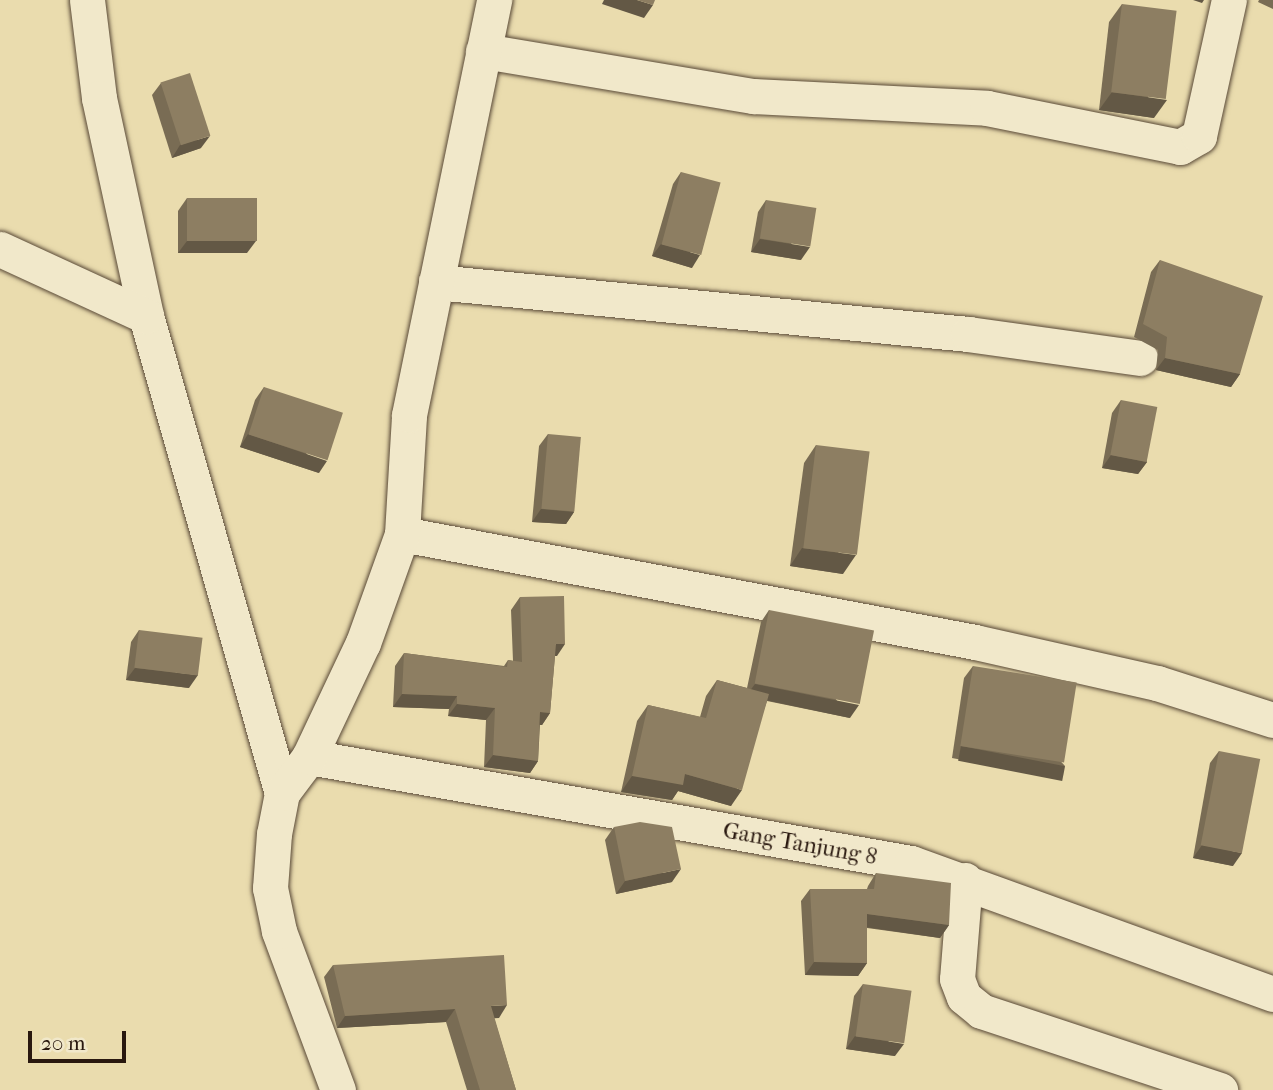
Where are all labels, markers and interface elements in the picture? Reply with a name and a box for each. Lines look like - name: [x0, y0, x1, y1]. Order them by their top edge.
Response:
- street label: Gang Tanjung 8: [721, 817, 879, 871]
- scale bar: [32, 1016, 130, 1060]
- text: 20 m: [41, 1031, 85, 1055]

